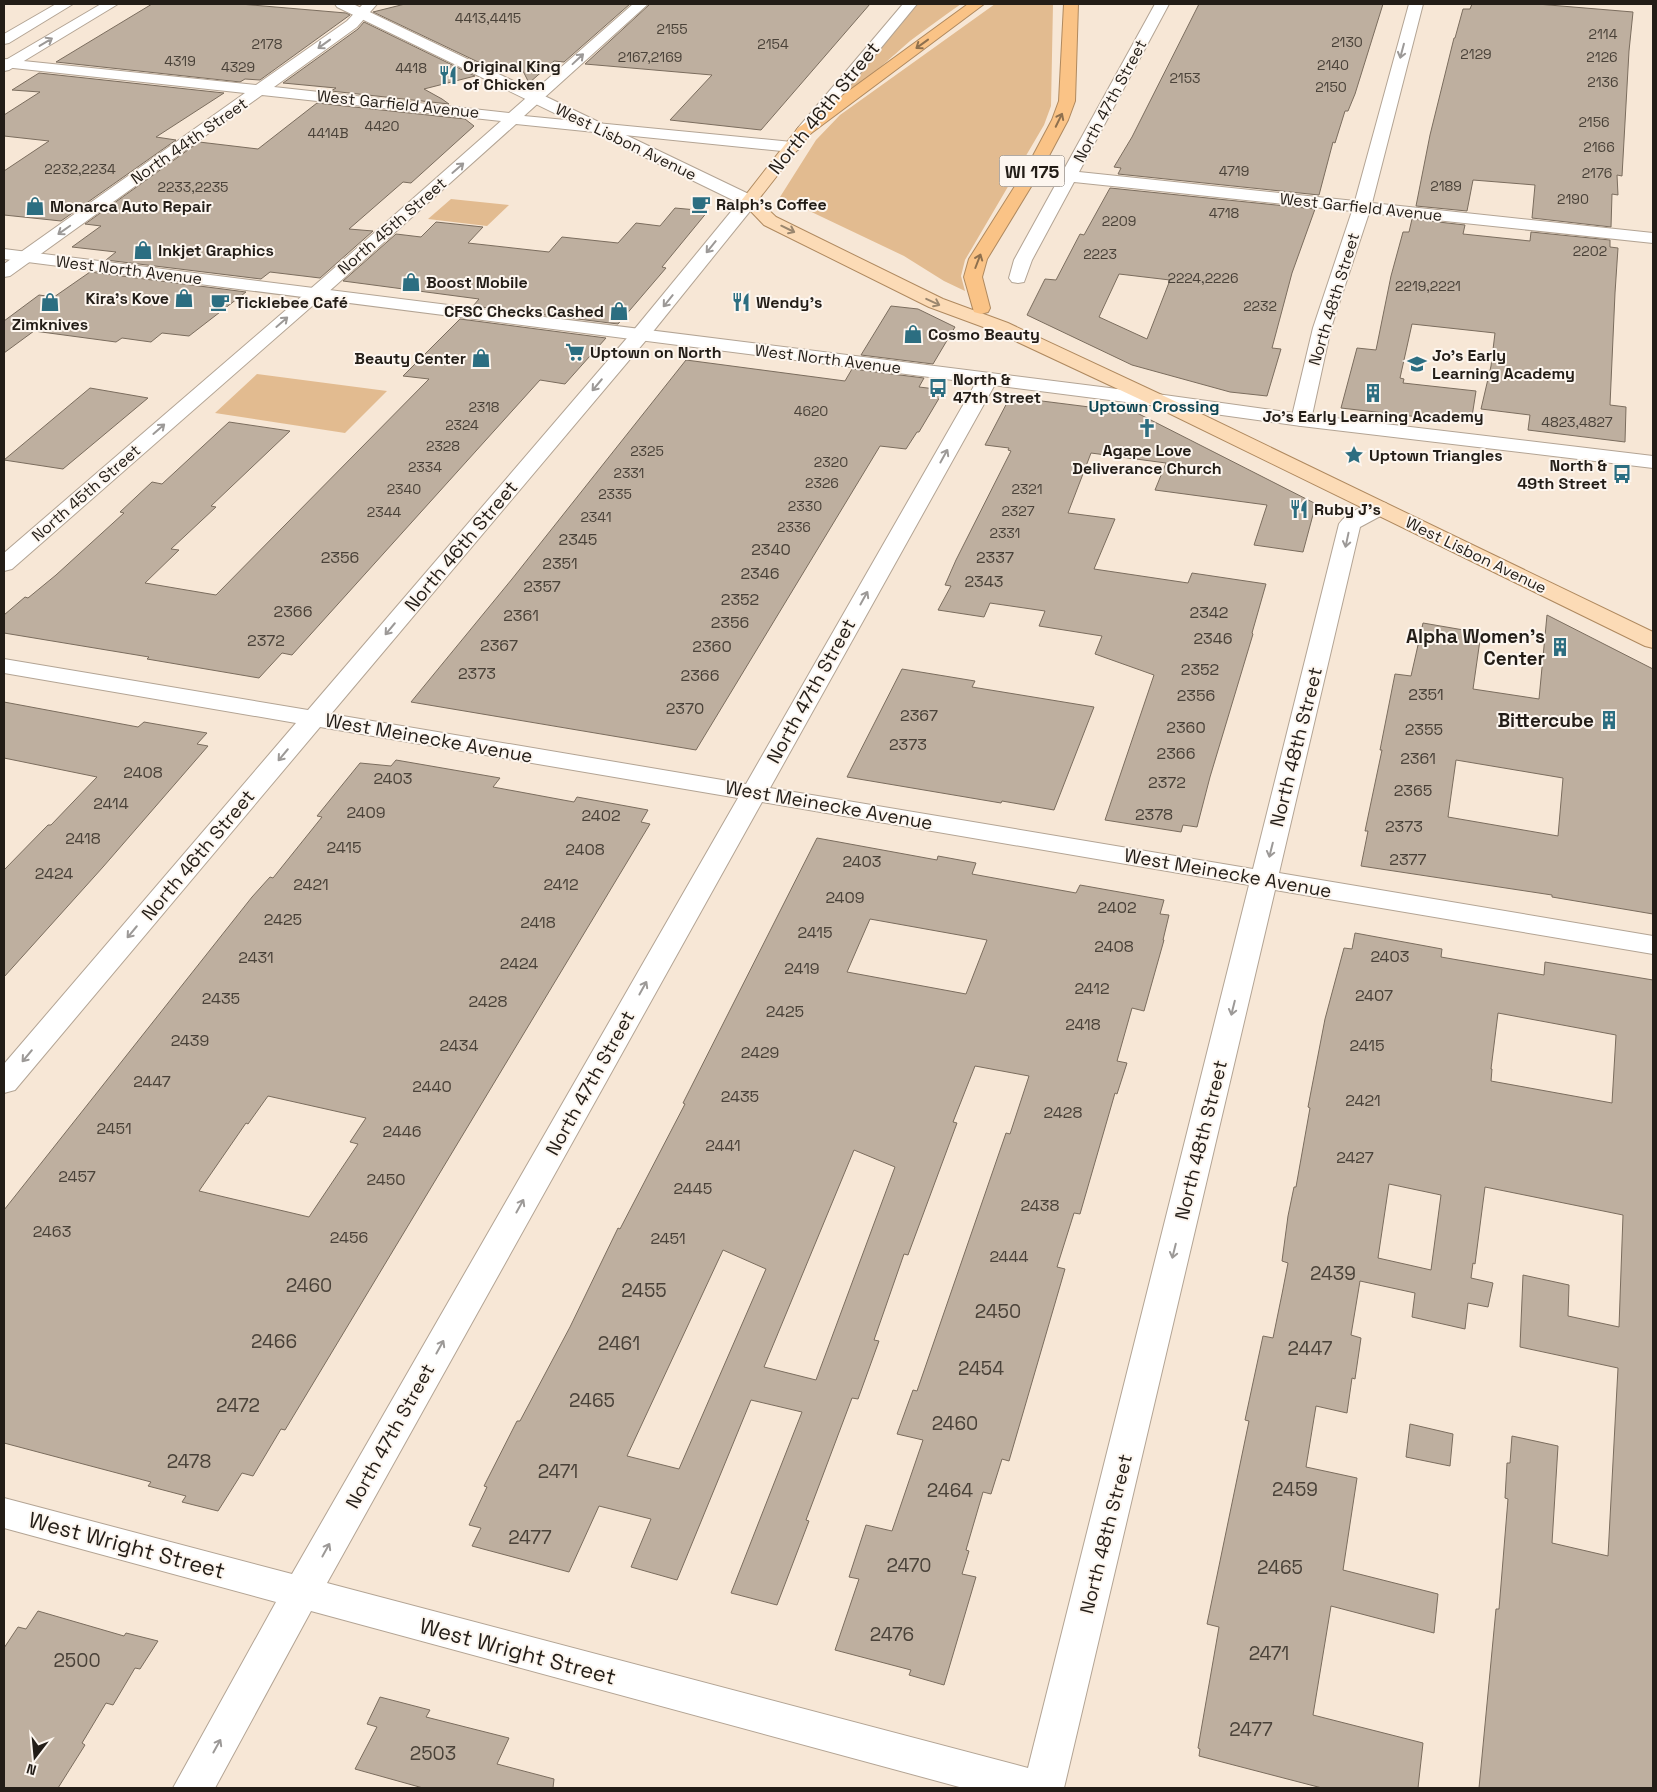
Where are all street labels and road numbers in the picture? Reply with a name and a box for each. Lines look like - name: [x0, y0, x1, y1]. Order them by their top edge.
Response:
- street label: North 47th Street: [1069, 36, 1151, 166]
- street label: North 46th Street: [763, 37, 885, 179]
- street label: West Garfield Avenue: [316, 85, 480, 123]
- street label: North 44th Street: [126, 93, 252, 189]
- street label: West Lisbon Avenue: [552, 99, 700, 185]
- road number: WI 175: [1000, 156, 1064, 187]
- street label: North 45th Street: [333, 173, 451, 279]
- street label: West Garfield Avenue: [1279, 188, 1443, 226]
- street label: North 48th Street: [1304, 230, 1364, 368]
- street label: West North Avenue: [55, 251, 203, 289]
- street label: West North Avenue: [754, 340, 902, 378]
- street label: North 45th Street: [27, 440, 145, 546]
- street label: North 46th Street: [399, 475, 523, 617]
- street label: West Lisbon Avenue: [1402, 512, 1550, 598]
- street label: North 47th Street: [761, 614, 861, 768]
- street label: North 48th Street: [1264, 664, 1328, 830]
- street label: West Meinecke Avenue: [323, 707, 535, 769]
- street label: West Meinecke Avenue: [723, 774, 935, 836]
- street label: North 46th Street: [136, 784, 260, 926]
- street label: West Meinecke Avenue: [1122, 842, 1334, 904]
- street label: North 47th Street: [540, 1006, 640, 1160]
- street label: North 48th Street: [1169, 1057, 1233, 1223]
- street label: North 47th Street: [340, 1359, 440, 1513]
- street label: North 48th Street: [1074, 1451, 1138, 1617]
- street label: West Wright Street: [26, 1505, 228, 1585]
- street label: West Wright Street: [417, 1611, 619, 1691]

